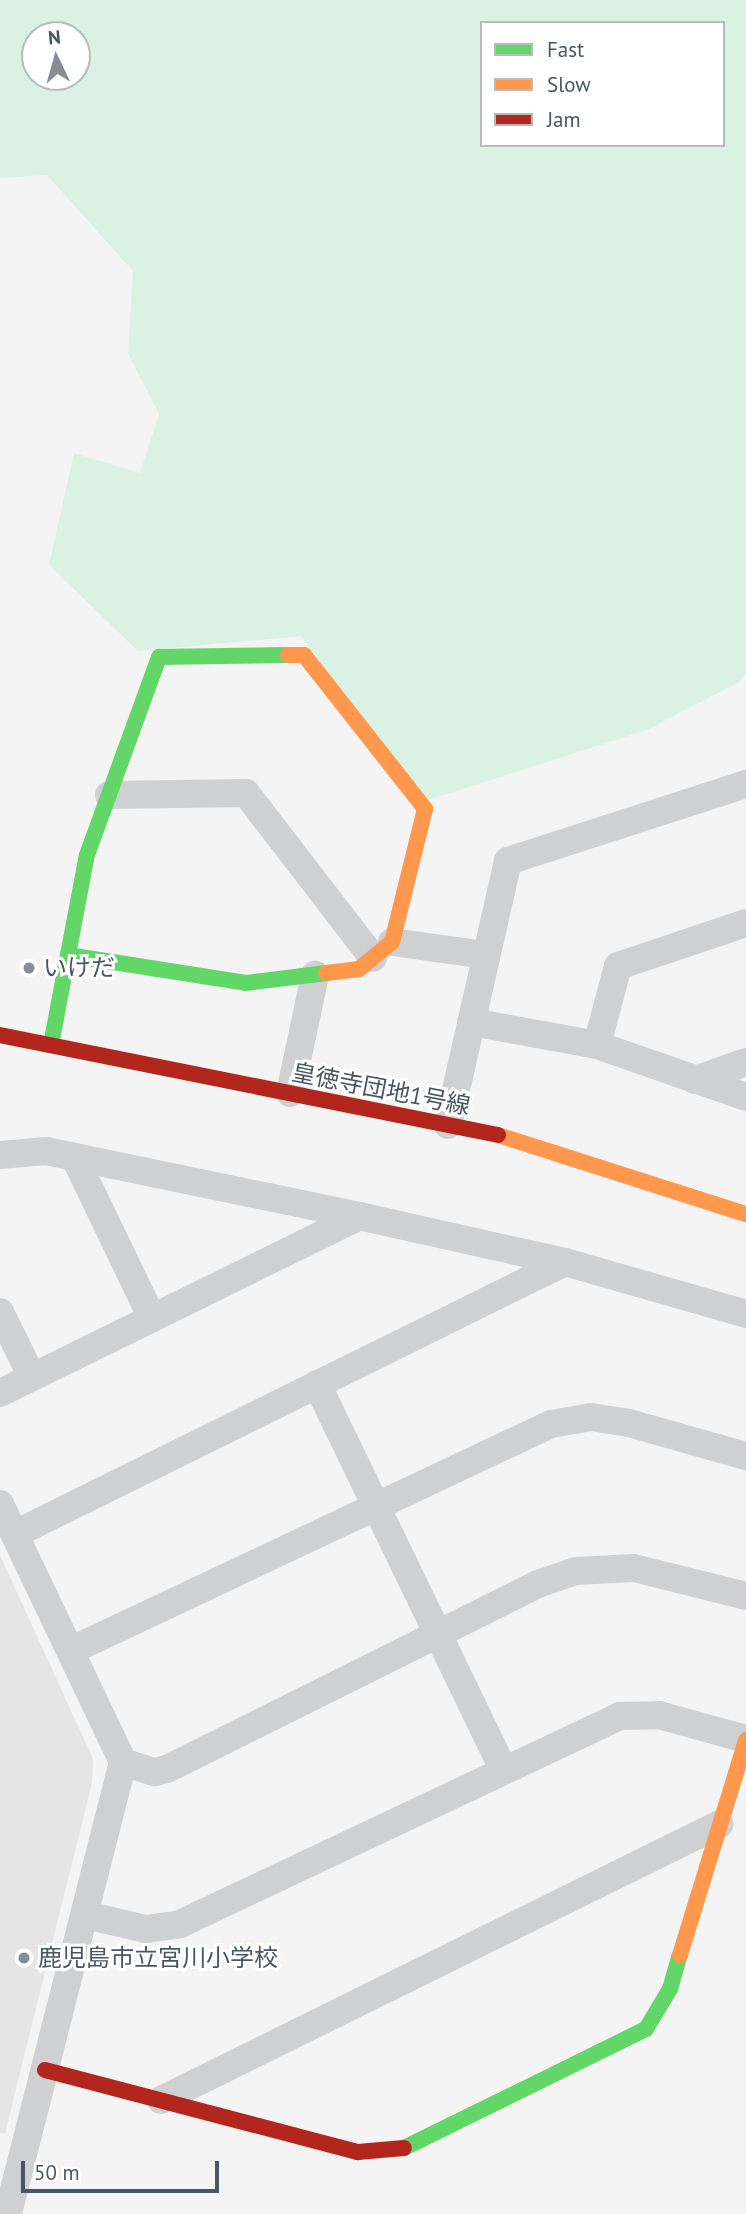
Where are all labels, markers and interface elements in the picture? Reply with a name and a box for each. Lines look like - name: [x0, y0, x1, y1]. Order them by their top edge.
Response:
- north arrow: [21, 21, 91, 91]
- legend: [480, 21, 725, 147]
- text: N: [47, 25, 62, 50]
- text: Fast: [547, 36, 584, 63]
- text: Slow: [547, 71, 591, 98]
- text: Jam: [547, 106, 581, 133]
- place label: いけだ: [43, 954, 115, 982]
- marker: いけだ: [21, 960, 37, 976]
- street label: 皇徳寺団地1号線: [289, 1058, 473, 1120]
- place label: 鹿児島市立宮川小学校: [38, 1944, 278, 1972]
- marker: 鹿児島市立宮川小学校: [16, 1950, 32, 1966]
- scale bar: [24, 2148, 222, 2192]
- text: 50 m: [34, 2159, 80, 2186]

